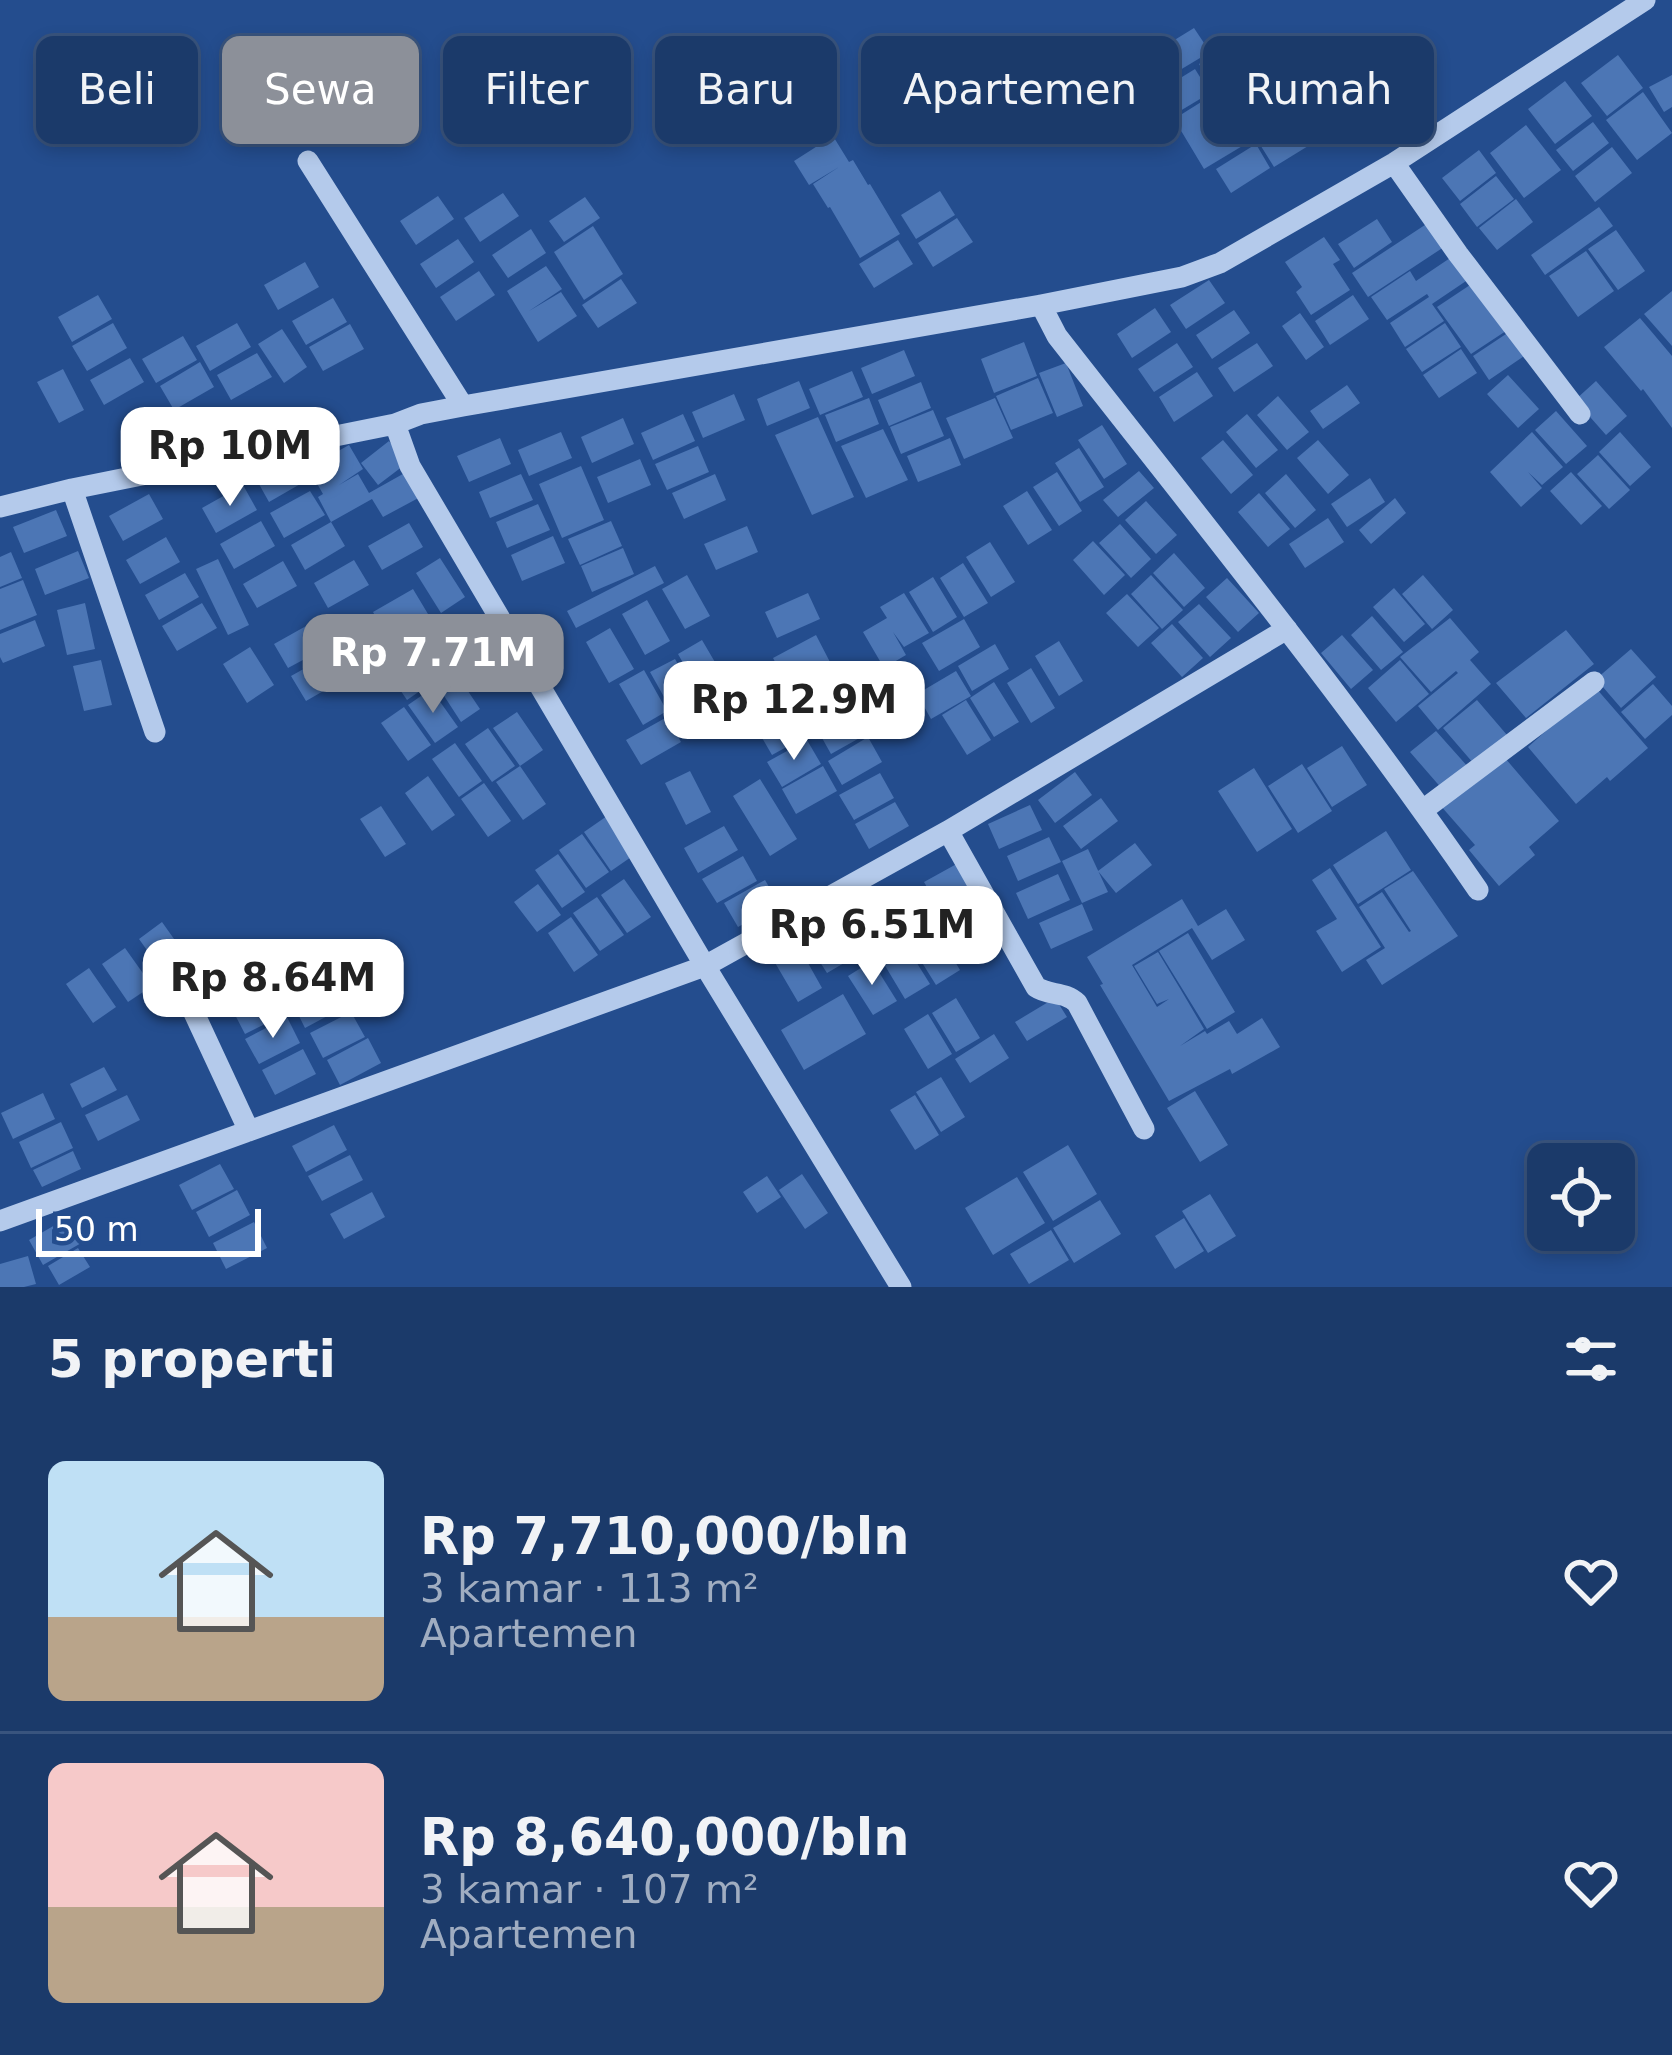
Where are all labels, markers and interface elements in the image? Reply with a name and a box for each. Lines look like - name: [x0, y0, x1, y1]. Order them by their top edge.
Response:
- chip: Beli: [36, 36, 198, 144]
- chip: Sewa: [222, 36, 419, 144]
- chip: Filter: [443, 36, 631, 144]
- chip: Baru: [655, 36, 837, 144]
- chip: Apartemen: [861, 36, 1179, 144]
- chip: Rumah: [1203, 36, 1434, 144]
- pin: Rp 10M: [132, 407, 328, 509]
- text: Rp 10M: [148, 423, 312, 468]
- pin: Rp 7.71M: [309, 614, 557, 716]
- text: Rp 7.71M: [330, 630, 536, 675]
- pin: Rp 12.9M: [670, 661, 918, 763]
- text: Rp 12.9M: [691, 677, 897, 722]
- pin: Rp 6.51M: [748, 886, 996, 988]
- text: Rp 6.51M: [769, 902, 975, 947]
- pin: Rp 8.64M: [149, 939, 397, 1041]
- text: Rp 8.64M: [170, 955, 376, 1000]
- map controls: [1527, 1143, 1635, 1251]
- button: locate: [1527, 1143, 1635, 1251]
- scale bar: [36, 1203, 261, 1256]
- text: 50 m: [54, 1210, 139, 1249]
- icon: filters: [1558, 1326, 1624, 1392]
- text: 5 properti: [48, 1330, 336, 1389]
- text: Rp 7,710,000/bln: [420, 1507, 910, 1566]
- icon: home: [144, 1509, 288, 1653]
- icon: heart: [1558, 1548, 1624, 1614]
- text: 3 kamar · 113 m²: [420, 1566, 759, 1611]
- text: Apartemen: [420, 1611, 637, 1656]
- text: Rp 8,640,000/bln: [420, 1808, 910, 1867]
- icon: home: [144, 1811, 288, 1955]
- icon: heart: [1558, 1850, 1624, 1916]
- text: 3 kamar · 107 m²: [420, 1867, 759, 1912]
- text: Apartemen: [420, 1912, 637, 1957]

